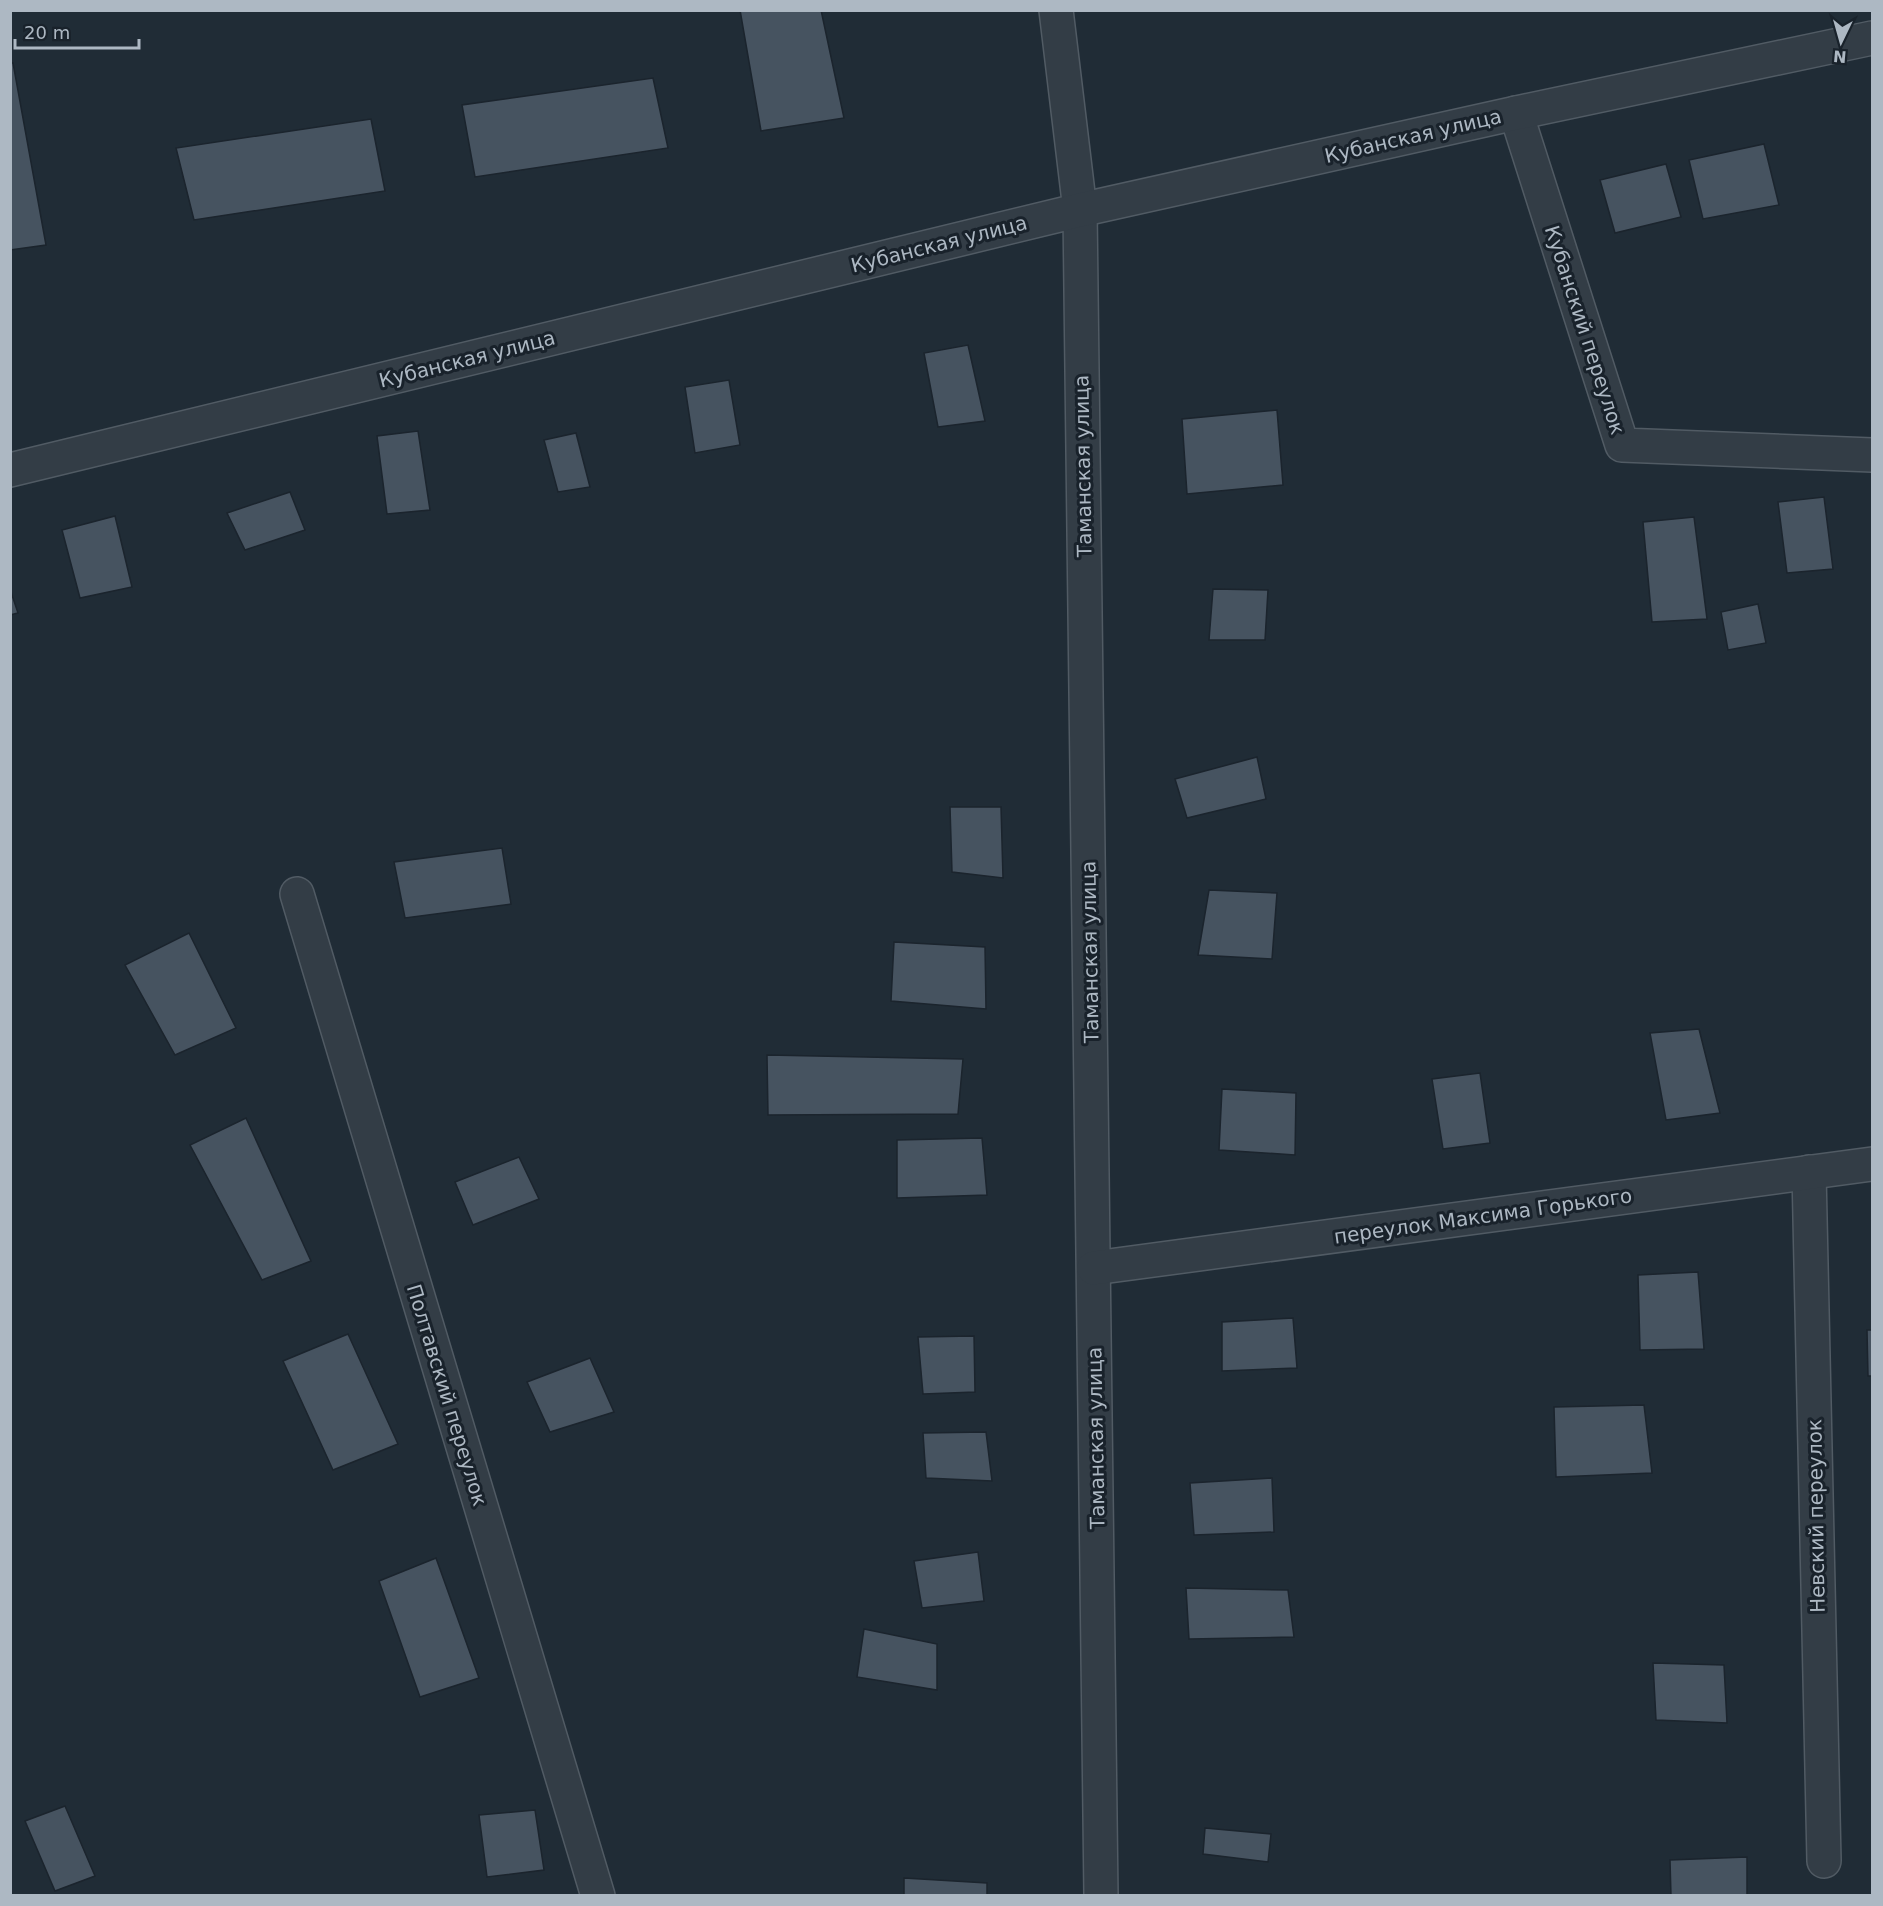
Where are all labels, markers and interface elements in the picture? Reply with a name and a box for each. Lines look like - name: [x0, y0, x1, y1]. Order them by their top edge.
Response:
- scale bar: [15, 12, 140, 50]
- north arrow: [1811, 12, 1871, 72]
- text: 20 m: [24, 22, 70, 43]
- text: N: [1832, 46, 1847, 66]
- street label: Кубанская улица: [1322, 104, 1504, 168]
- street label: Кубанская улица: [848, 210, 1030, 278]
- street label: Кубанский переулок: [1540, 222, 1630, 438]
- street label: Кубанская улица: [376, 325, 558, 393]
- street label: Таманская улица: [1069, 375, 1097, 558]
- street label: Таманская улица: [1076, 861, 1104, 1044]
- street label: переулок Максима Горького: [1332, 1183, 1634, 1249]
- street label: Полтавский переулок: [402, 1281, 492, 1509]
- street label: Таманская улица: [1082, 1347, 1110, 1530]
- street label: Невский переулок: [1802, 1419, 1830, 1613]

